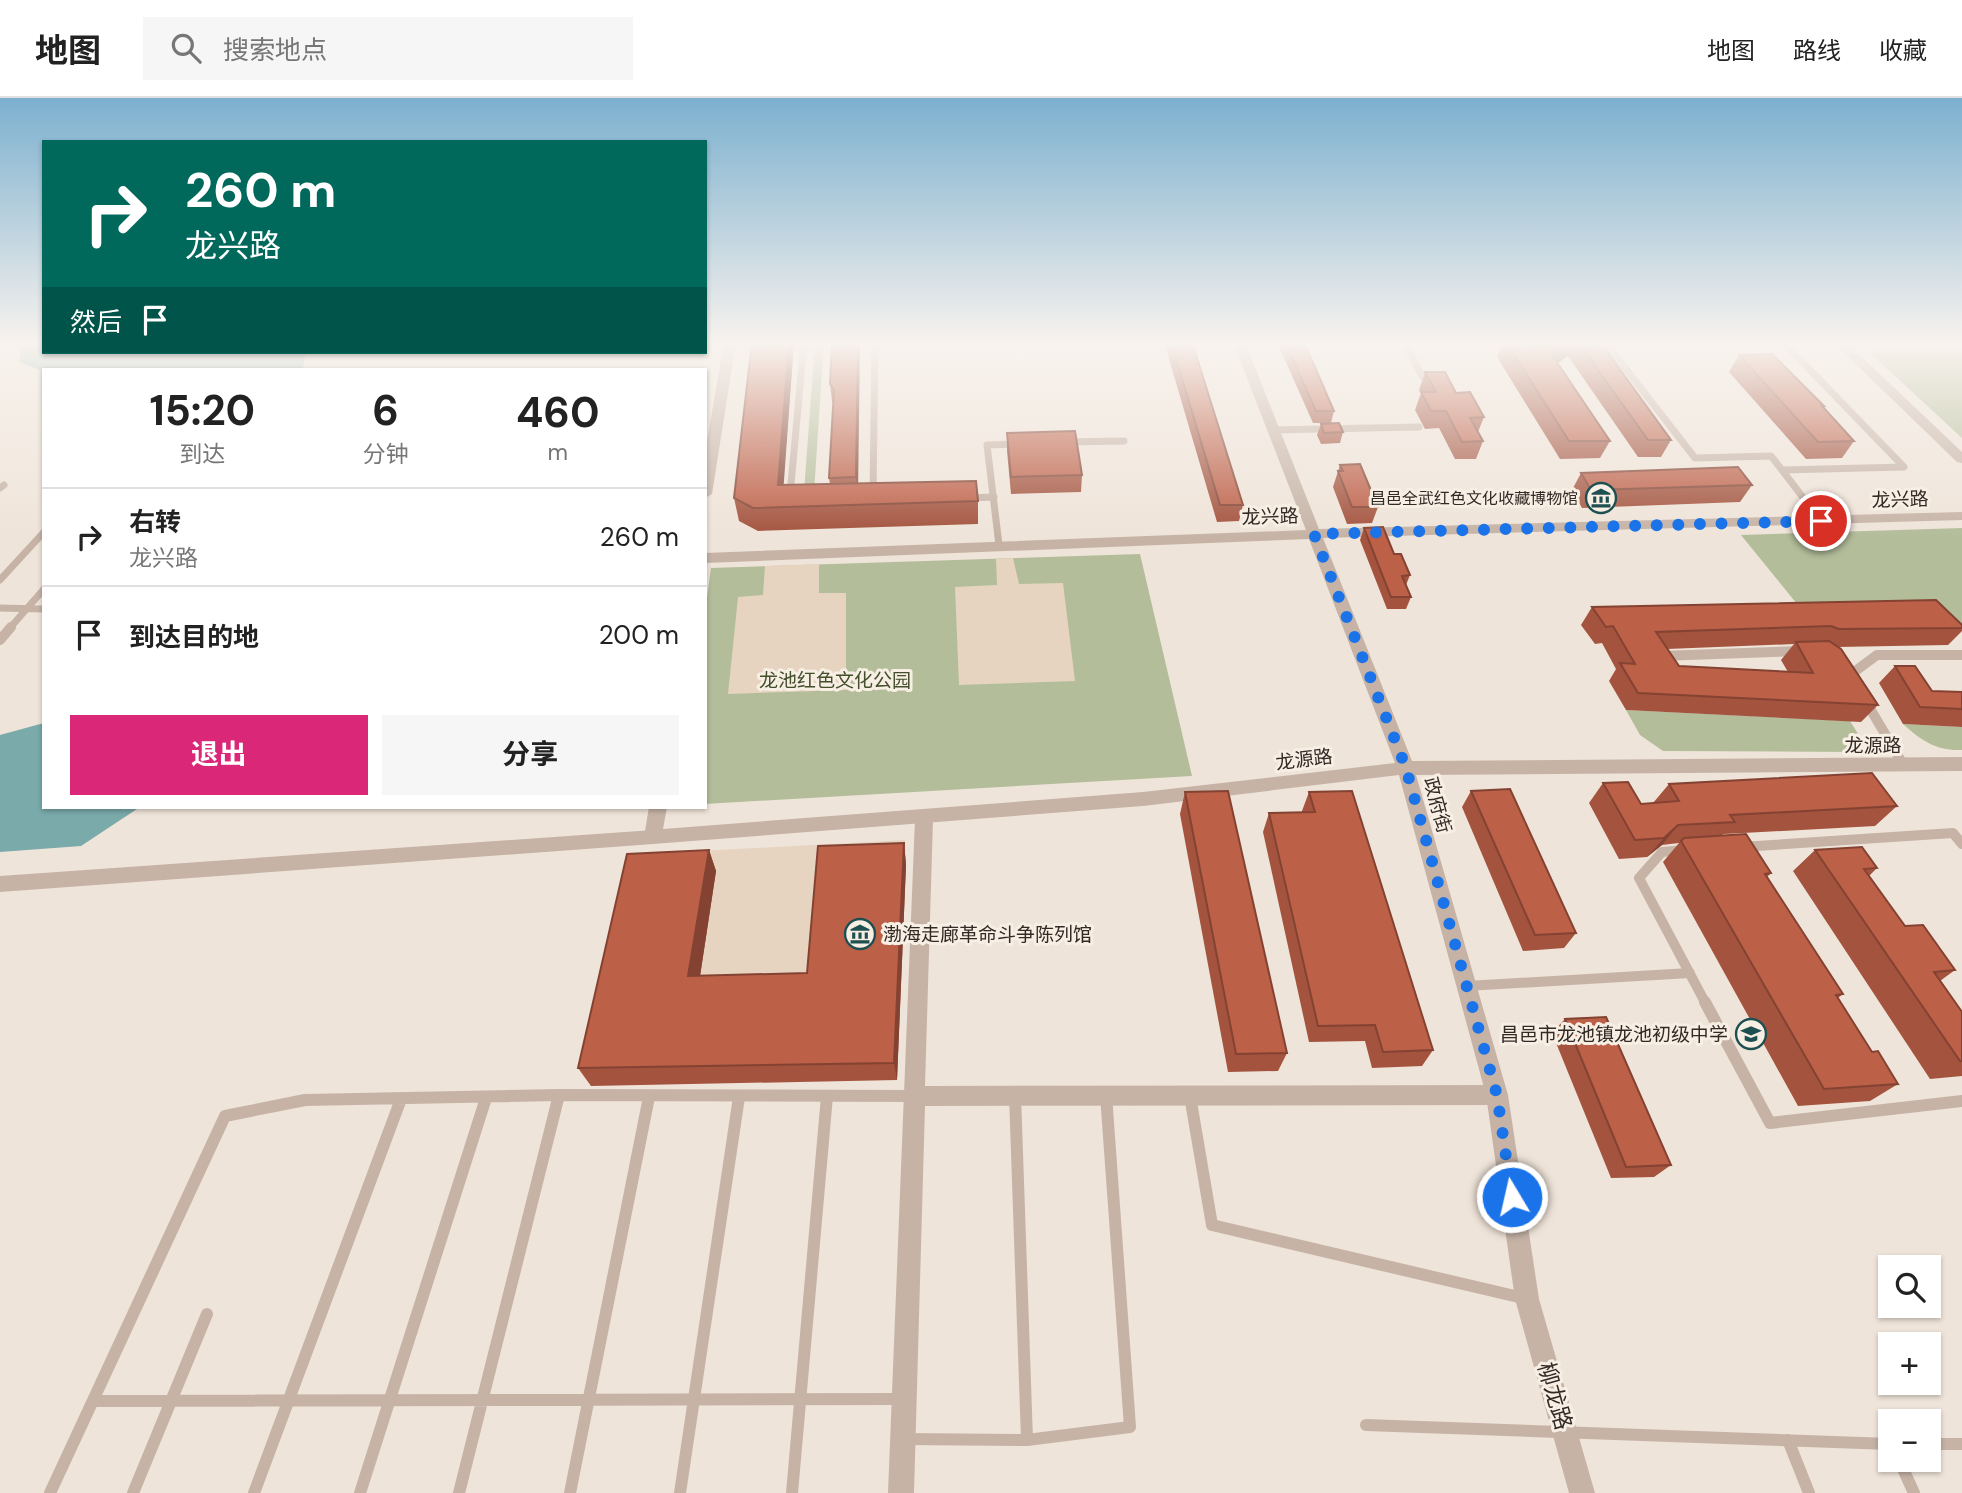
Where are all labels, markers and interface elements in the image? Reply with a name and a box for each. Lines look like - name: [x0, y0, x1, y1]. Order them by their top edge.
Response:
- search box: [143, 17, 633, 80]
- text: 地图: [35, 29, 101, 72]
- icon: search: [167, 29, 205, 67]
- text: 搜索地点: [223, 33, 327, 67]
- text: 地图: [1707, 35, 1755, 66]
- text: 路线: [1793, 35, 1841, 66]
- text: 收藏: [1879, 35, 1927, 66]
- text: 260 m: [185, 158, 336, 222]
- icon: right: [70, 168, 161, 259]
- text: 龙兴路: [185, 225, 281, 267]
- icon: arrive: [136, 301, 174, 339]
- text: 然后: [70, 305, 122, 339]
- text: 15:20: [149, 383, 255, 438]
- text: 6: [372, 383, 399, 438]
- text: 460: [516, 385, 600, 440]
- text: m: [548, 437, 568, 467]
- text: 到达: [179, 439, 225, 469]
- text: 分钟: [363, 439, 409, 469]
- museum icon: 昌邑全武红色文化收藏博物馆: [1584, 481, 1618, 515]
- street label: 龙兴路: [1871, 486, 1929, 513]
- place label: 昌邑全武红色文化收藏博物馆: [1370, 488, 1578, 509]
- pin: [1791, 491, 1851, 551]
- icon: arrive: [1802, 502, 1840, 540]
- street label: 龙兴路: [1241, 503, 1299, 530]
- text: 右转: [129, 505, 181, 539]
- icon: right: [70, 518, 108, 556]
- text: 260 m: [600, 520, 679, 554]
- text: 龙兴路: [129, 543, 198, 573]
- icon: arrive: [70, 616, 108, 654]
- text: 200 m: [599, 618, 679, 652]
- text: 到达目的地: [129, 620, 259, 654]
- park label: 龙池红色文化公园: [759, 668, 911, 693]
- button: 退出: [70, 715, 368, 795]
- button: 分享: [382, 715, 679, 795]
- street label: 龙源路: [1844, 733, 1902, 758]
- street label: 龙源路: [1274, 744, 1334, 775]
- street label: 政府街: [1418, 774, 1457, 836]
- museum icon: 渤海走廊革命斗争陈列馆: [843, 917, 877, 951]
- place label: 渤海走廊革命斗争陈列馆: [883, 922, 1092, 947]
- school or university icon: 昌邑市龙池镇龙池初级中学: [1734, 1017, 1768, 1051]
- place label: 昌邑市龙池镇龙池初级中学: [1500, 1022, 1728, 1047]
- position arrow: [1475, 1160, 1549, 1234]
- map controls: [1878, 1255, 1941, 1472]
- button: search: [1878, 1255, 1941, 1318]
- button: +: [1878, 1332, 1941, 1395]
- street label: 柳龙路: [1531, 1359, 1579, 1433]
- button: −: [1878, 1409, 1941, 1472]

